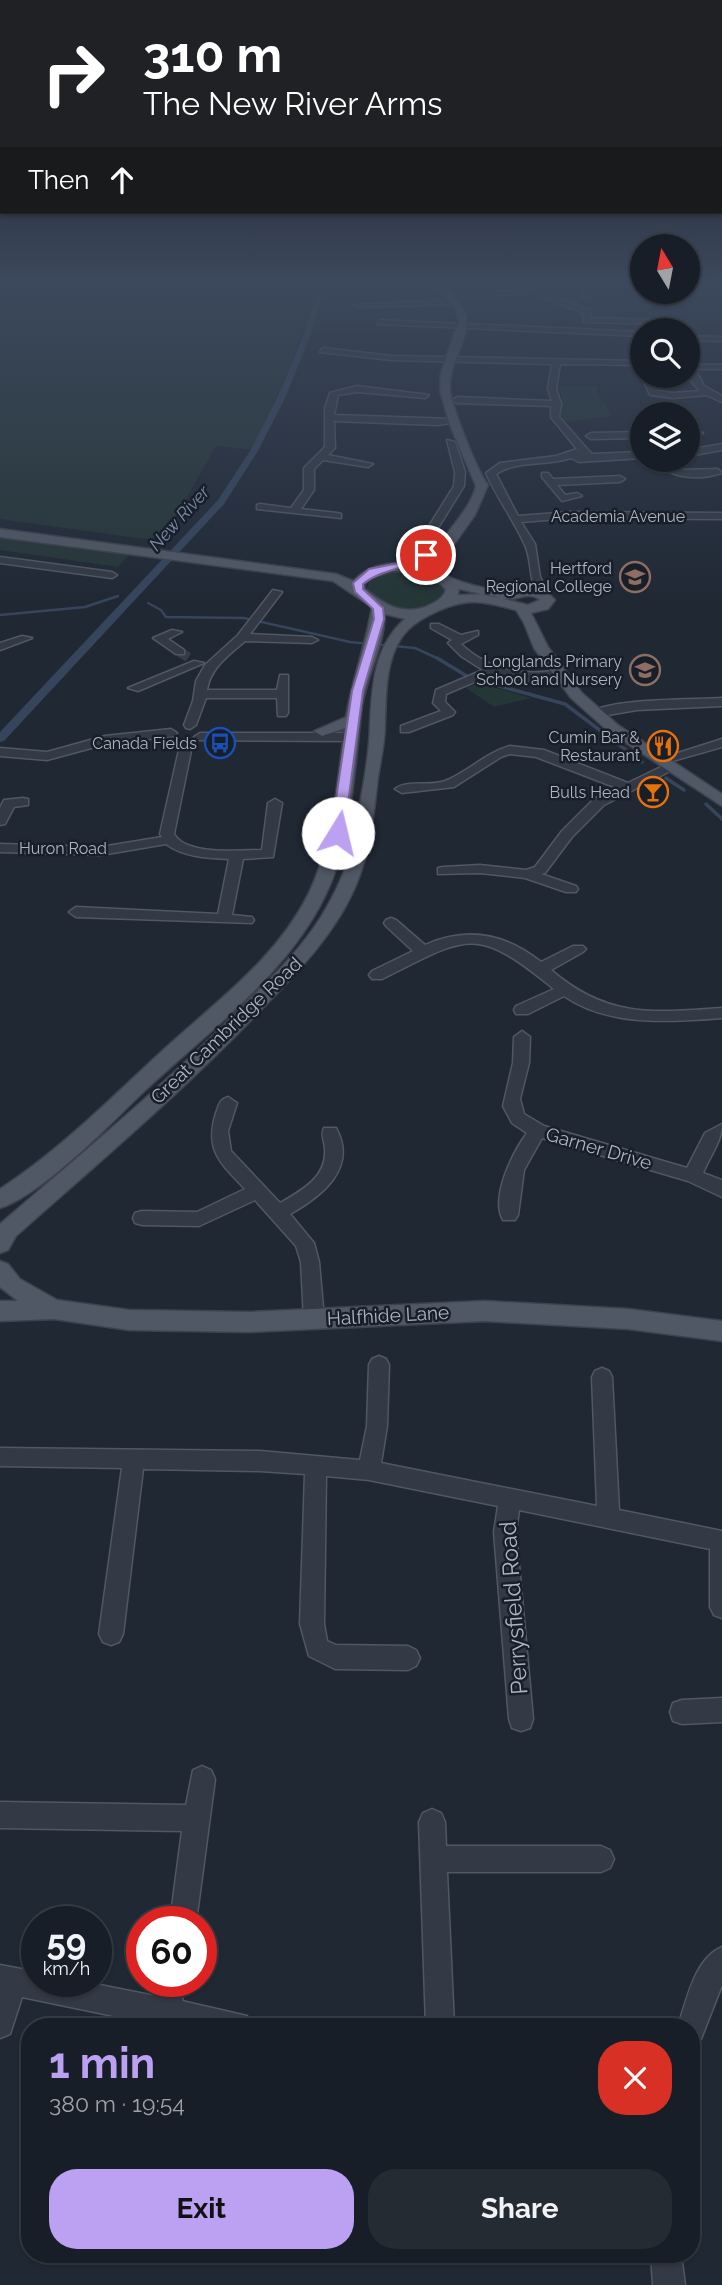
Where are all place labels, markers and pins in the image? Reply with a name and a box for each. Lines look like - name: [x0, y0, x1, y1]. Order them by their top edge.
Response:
- pin: [396, 525, 456, 585]
- place label: Hertford Regional College: [486, 559, 612, 596]
- school or university icon: Hertford Regional College: [618, 560, 652, 594]
- place label: Longlands Primary School and Nursery: [476, 652, 622, 689]
- school or university icon: Longlands Primary School and Nursery: [628, 653, 662, 687]
- bus stop icon: Canada Fields: [203, 726, 237, 760]
- place label: Cumin Bar & Restaurant: [549, 728, 641, 765]
- restaurant icon: Cumin Bar & Restaurant: [646, 729, 680, 763]
- place label: Canada Fields: [92, 734, 197, 753]
- bar icon: Bulls Head: [636, 775, 670, 809]
- place label: Bulls Head: [550, 783, 630, 802]

